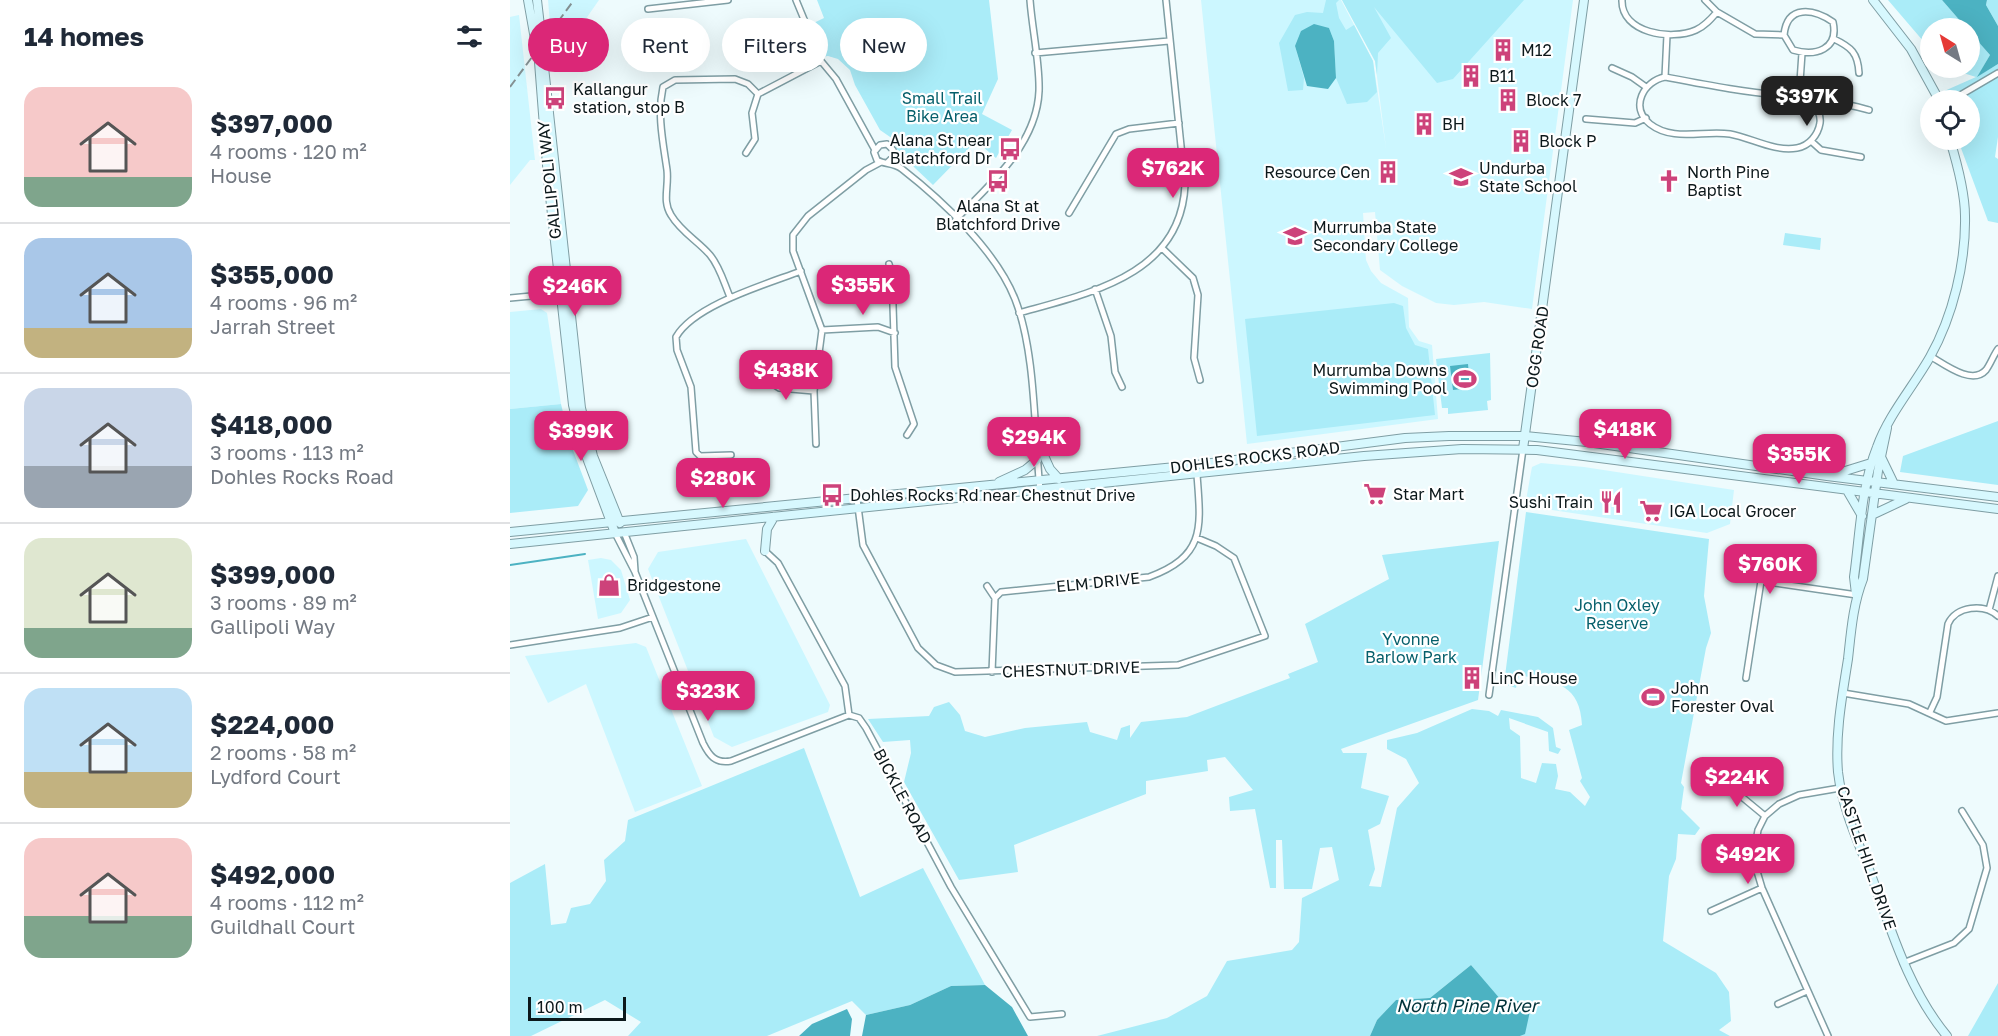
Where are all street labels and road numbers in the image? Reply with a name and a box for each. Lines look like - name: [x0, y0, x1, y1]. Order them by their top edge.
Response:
- street label: GALLIPOLI WAY: [533, 119, 565, 240]
- street label: OGG ROAD: [1521, 305, 1553, 389]
- street label: DOHLES ROCKS ROAD: [1169, 437, 1341, 477]
- street label: ELM DRIVE: [1055, 568, 1141, 596]
- street label: CHESTNUT DRIVE: [1002, 657, 1140, 681]
- street label: BICKLE ROAD: [870, 745, 936, 847]
- street label: CASTLE HILL DRIVE: [1833, 783, 1901, 933]

